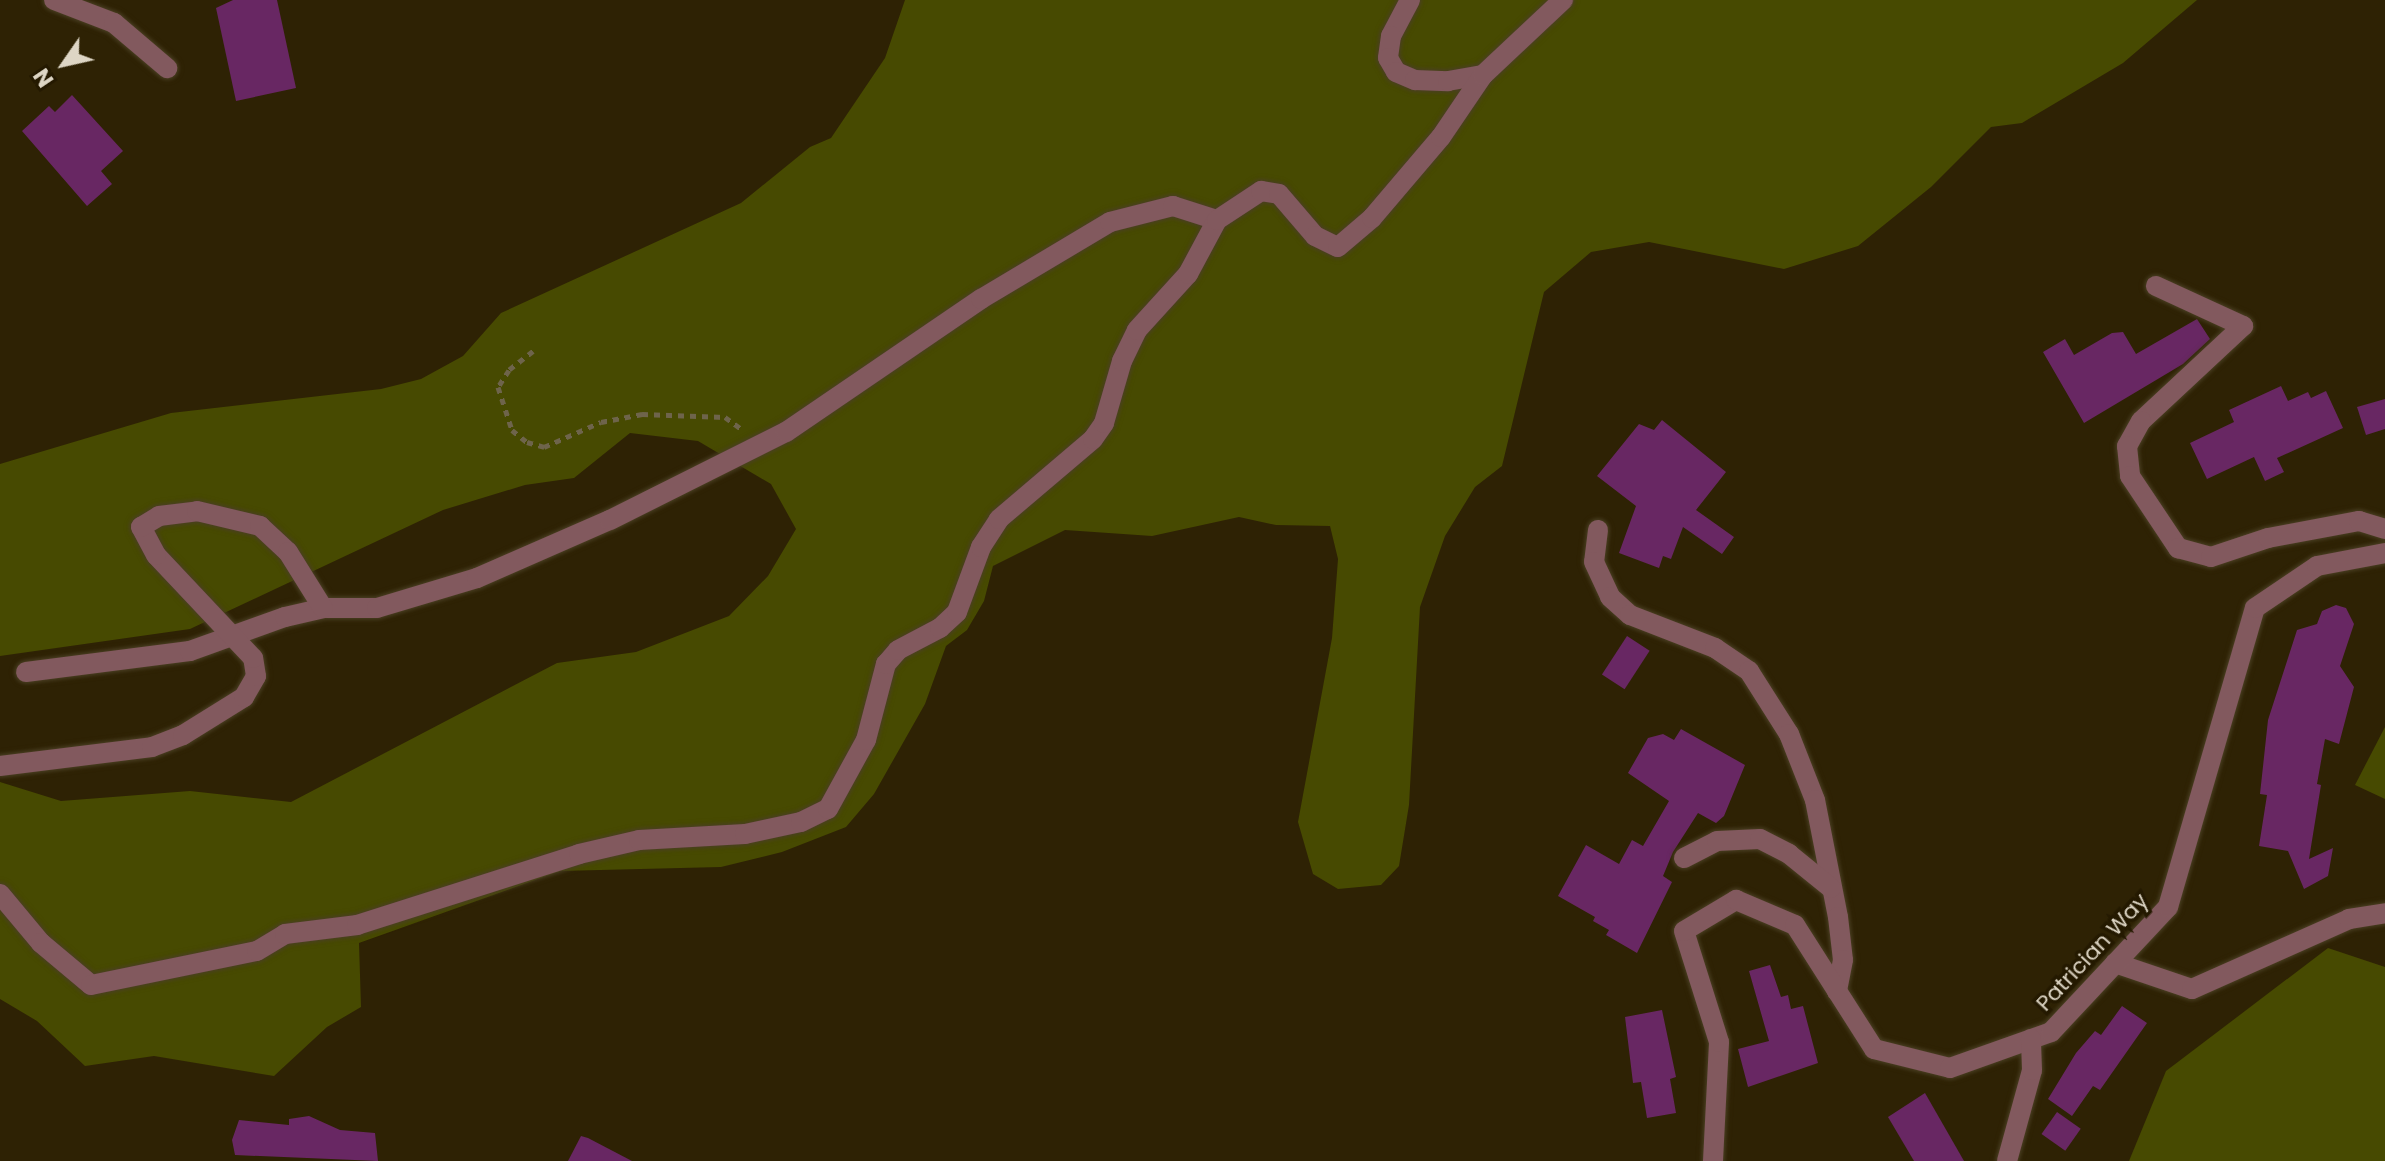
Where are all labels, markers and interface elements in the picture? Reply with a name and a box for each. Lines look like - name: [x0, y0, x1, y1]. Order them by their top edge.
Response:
- north arrow: [24, 24, 104, 104]
- text: N: [26, 62, 61, 93]
- street label: Patrician Way: [2031, 888, 2153, 1016]

